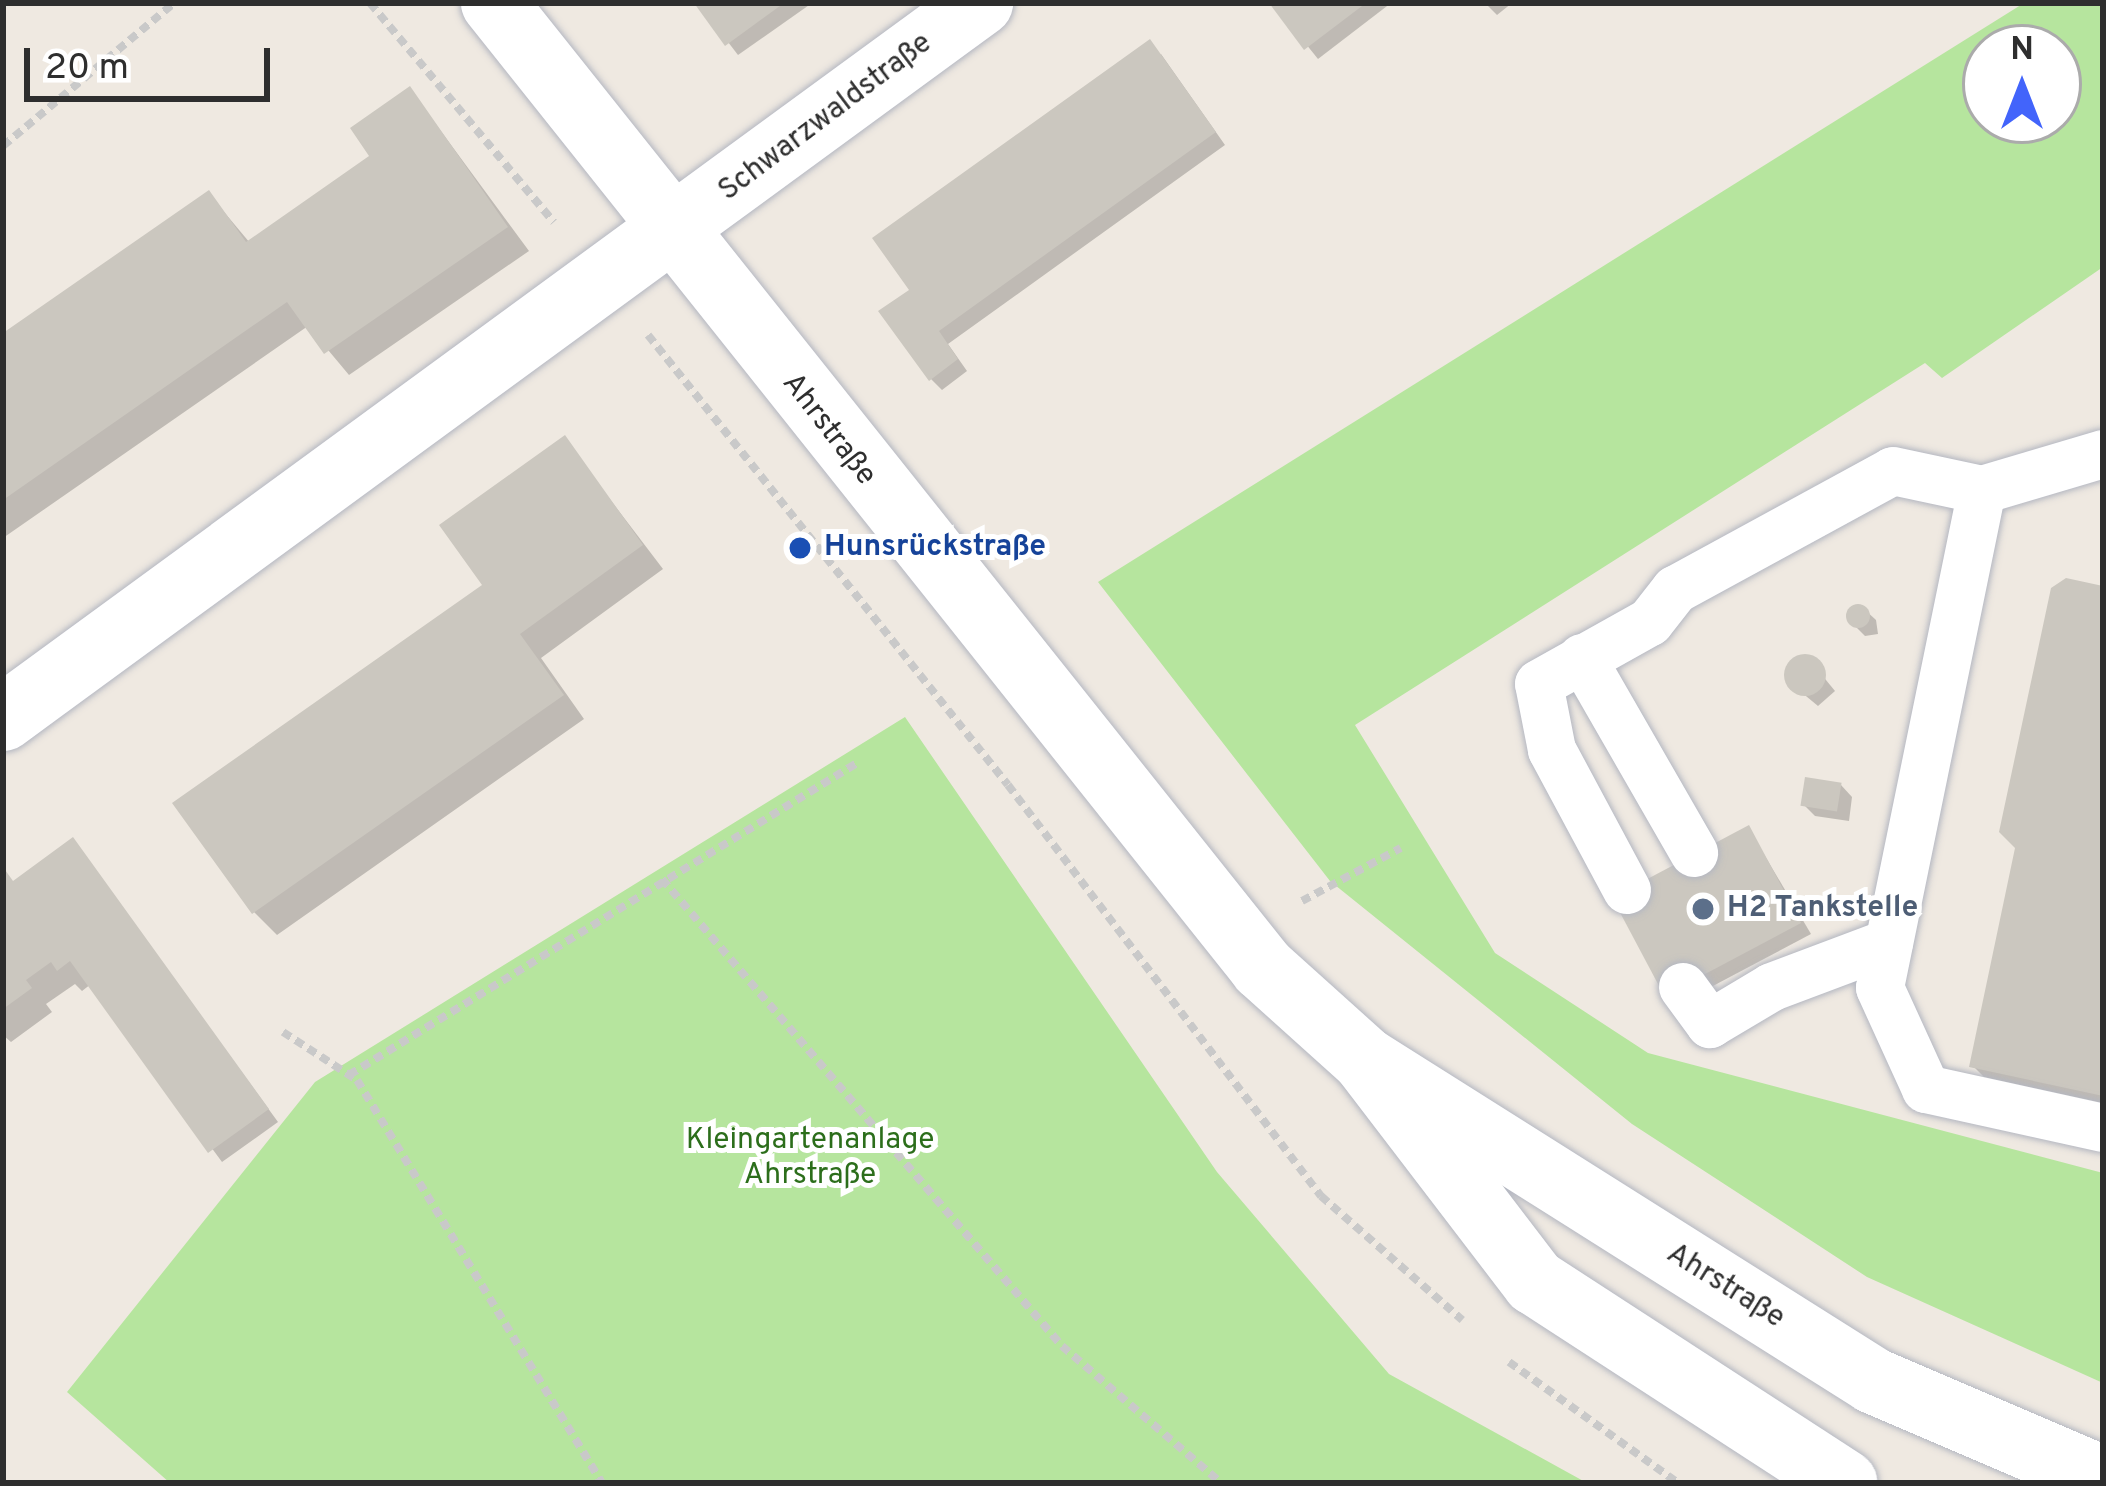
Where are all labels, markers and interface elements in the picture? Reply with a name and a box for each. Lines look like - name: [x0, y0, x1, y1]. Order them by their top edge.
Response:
- scale bar: [30, 24, 276, 98]
- north arrow: [1962, 24, 2082, 144]
- street label: Schwarzwaldstraße: [712, 26, 940, 210]
- text: N: [2010, 30, 2034, 72]
- text: 20 m: [45, 46, 129, 92]
- street label: Ahrstraße: [773, 367, 883, 493]
- place label: Hunsrückstraße: [824, 530, 1046, 566]
- marker: Hunsrückstraße: [787, 535, 813, 561]
- place label: H2 Tankstelle: [1727, 891, 1918, 927]
- marker: H2 Tankstelle: [1690, 896, 1716, 922]
- park label: Kleingartenanlage Ahrstraße: [686, 1123, 934, 1194]
- street label: Ahrstraße: [1659, 1237, 1791, 1337]

